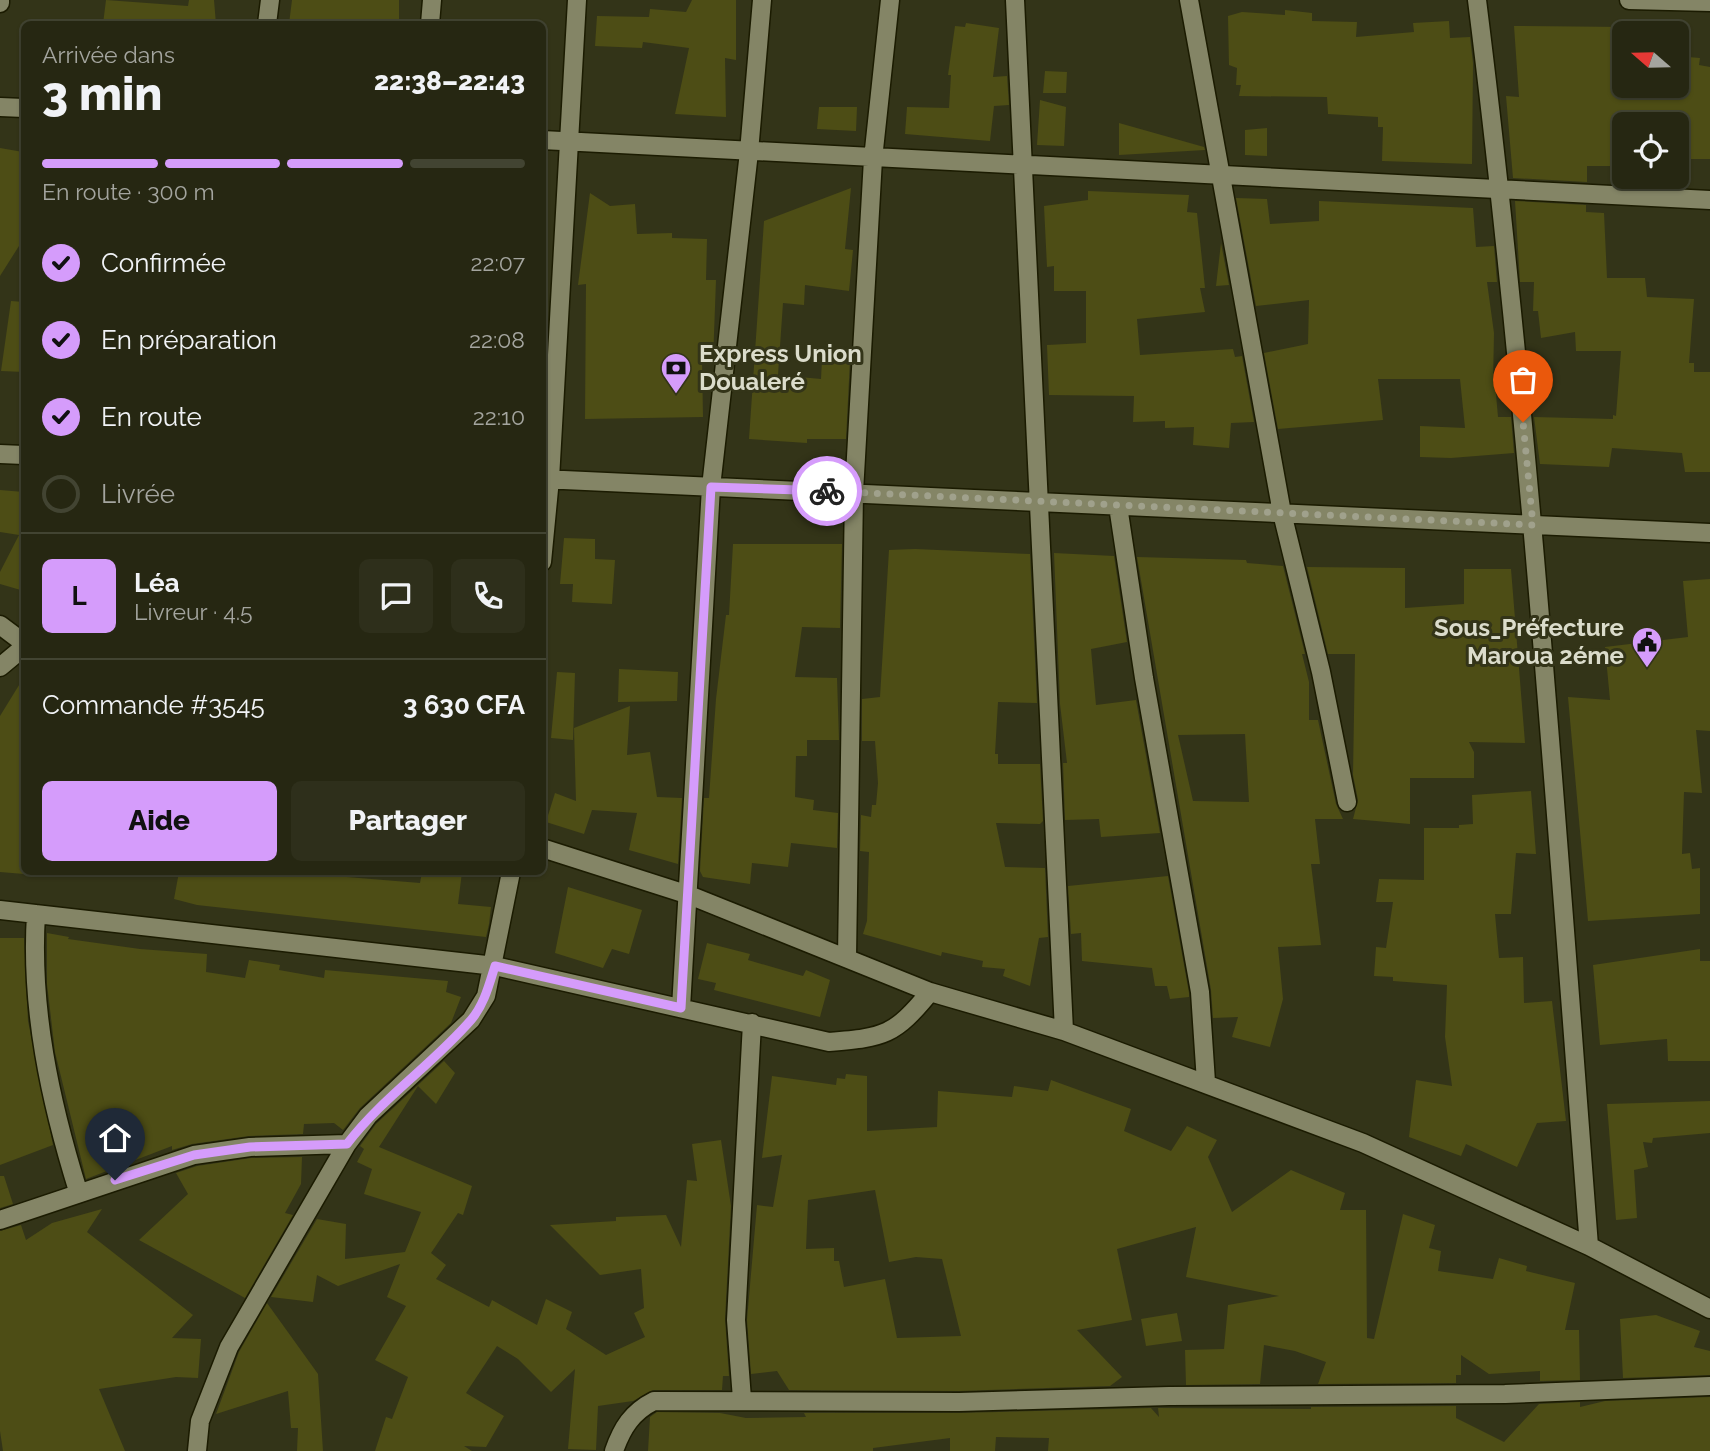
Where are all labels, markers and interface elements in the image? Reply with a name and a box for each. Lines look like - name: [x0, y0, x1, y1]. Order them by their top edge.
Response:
- north arrow: [1612, 21, 1689, 98]
- map controls: [1612, 21, 1689, 189]
- text: Arrivée dans: [42, 41, 175, 68]
- text: 22:38–22:43: [374, 66, 525, 96]
- text: 3 min: [42, 67, 162, 121]
- button: locate: [1612, 112, 1689, 189]
- text: En route · 300 m: [42, 178, 215, 205]
- icon: check: [42, 244, 80, 282]
- text: Confirmée: [101, 248, 226, 278]
- text: 22:07: [470, 249, 525, 276]
- icon: check: [42, 321, 80, 359]
- text: En préparation: [101, 325, 277, 355]
- text: 22:08: [469, 326, 525, 353]
- place label: Express Union Doualeré: [699, 339, 862, 396]
- pin: [1493, 350, 1553, 422]
- bank icon: Express Union Doualeré: [659, 351, 693, 395]
- icon: bag: [1504, 361, 1542, 399]
- icon: check: [42, 398, 80, 436]
- text: En route: [101, 402, 202, 432]
- text: 22:10: [473, 403, 525, 430]
- courier: [792, 456, 862, 526]
- icon: bike: [808, 472, 846, 510]
- text: Livrée: [101, 479, 175, 509]
- button: chat: [359, 559, 433, 633]
- button: phone: [451, 559, 525, 633]
- text: Léa: [134, 568, 180, 598]
- text: L: [71, 581, 87, 611]
- text: Livreur · 4.5: [134, 598, 253, 625]
- place label: Sous_Préfecture Maroua 2éme: [1434, 613, 1624, 670]
- public building icon: Sous_Préfecture Maroua 2éme: [1630, 625, 1664, 669]
- text: Commande #3545: [42, 690, 265, 720]
- text: 3 630 CFA: [403, 690, 525, 720]
- button: Aide: [42, 781, 277, 861]
- button: Partager: [291, 781, 525, 861]
- pin: [85, 1108, 145, 1180]
- icon: home: [96, 1119, 134, 1157]

